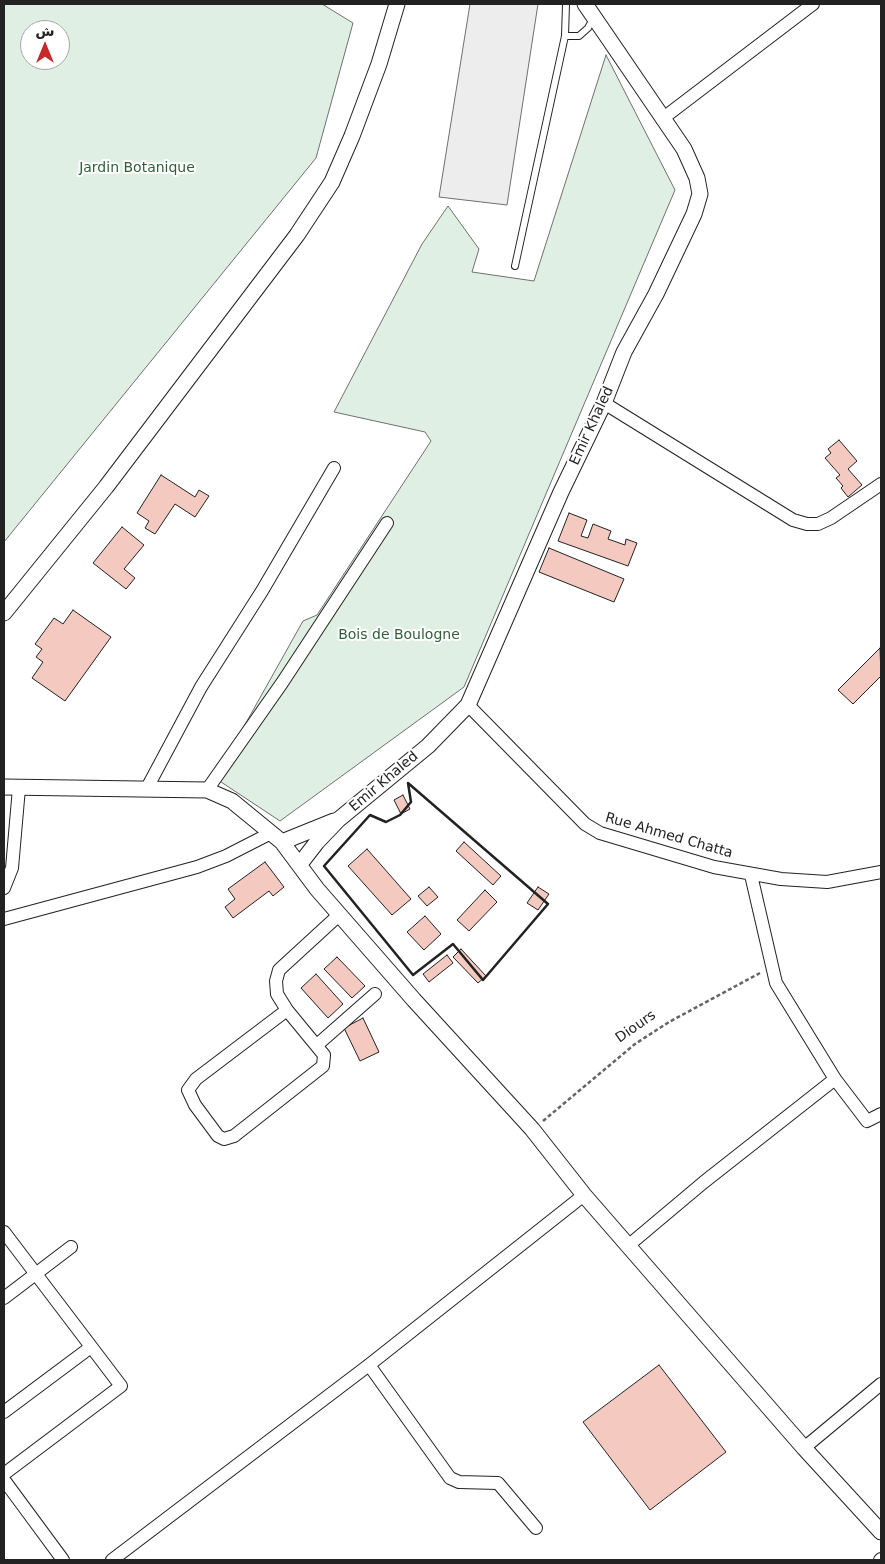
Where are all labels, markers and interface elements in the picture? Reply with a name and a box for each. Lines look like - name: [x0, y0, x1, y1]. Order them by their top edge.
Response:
- north arrow: [20, 20, 70, 70]
- text: ش: [35, 23, 55, 39]
- park label: Jardin Botanique: [79, 160, 195, 176]
- street label: Emir Khaled: [567, 384, 617, 468]
- park label: Bois de Boulogne: [338, 627, 460, 643]
- street label: Emir Khaled: [346, 748, 422, 816]
- street label: Rue Ahmed Chatta: [603, 810, 735, 862]
- street label: Diours: [613, 1007, 659, 1047]

